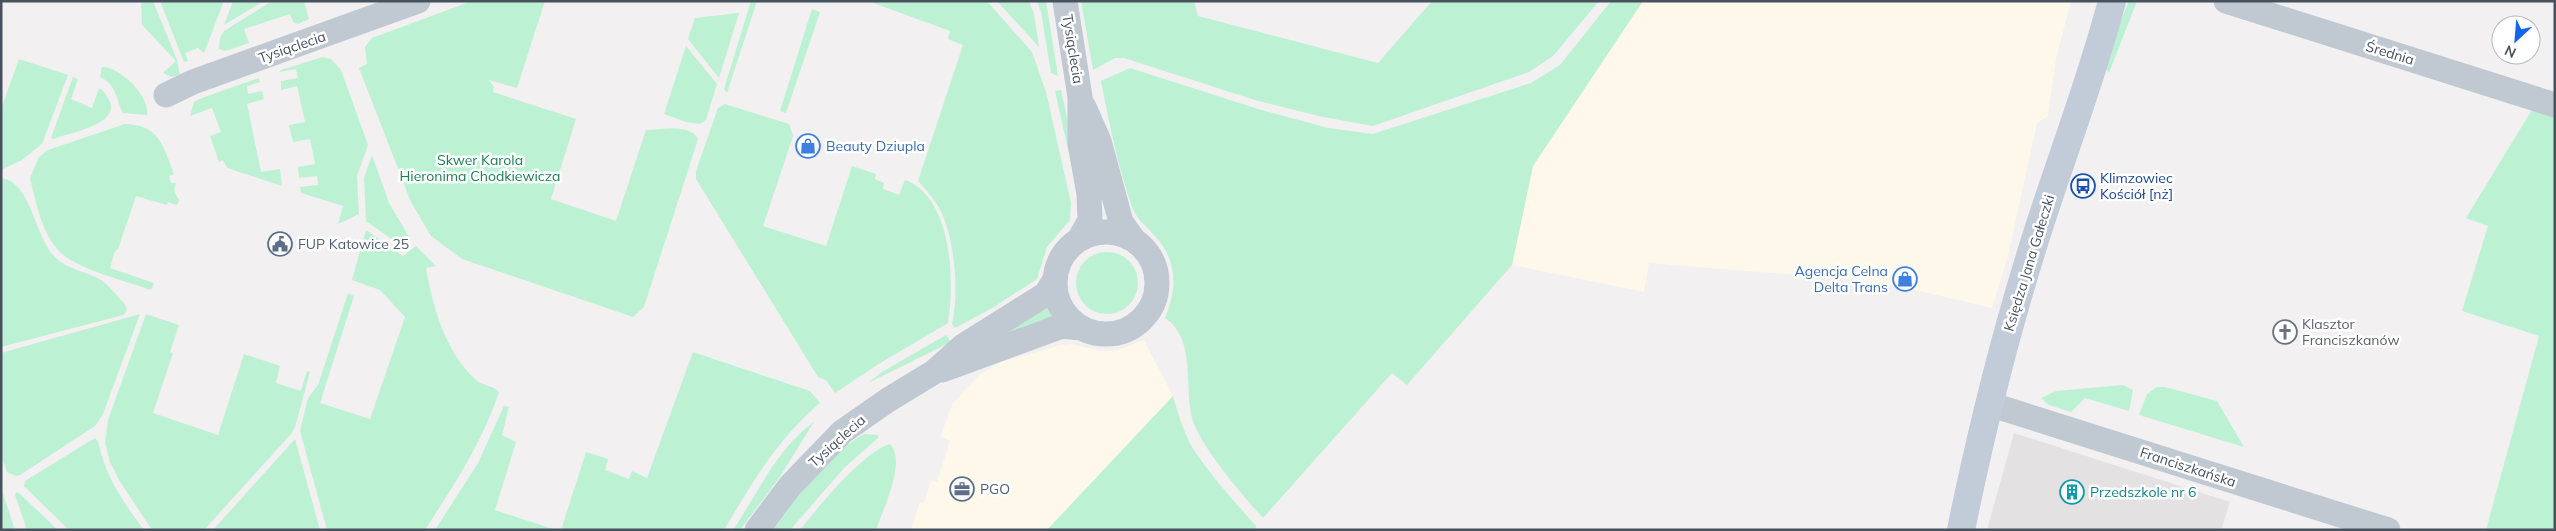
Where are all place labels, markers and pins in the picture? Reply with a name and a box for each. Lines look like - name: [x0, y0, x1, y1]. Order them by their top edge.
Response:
- shop icon: Beauty Dziupla: [795, 133, 821, 159]
- place label: Beauty Dziupla: [826, 137, 925, 155]
- place label: Klimzowiec Kościół [nż]: [2100, 169, 2173, 203]
- bus stop icon: Klimzowiec Kościół [nż]: [2070, 173, 2096, 199]
- public building icon: FUP Katowice 25: [267, 231, 293, 257]
- place label: FUP Katowice 25: [298, 235, 409, 253]
- place label: Agencja Celna Delta Trans: [1795, 262, 1888, 296]
- shop icon: Agencja Celna Delta Trans: [1892, 266, 1918, 292]
- place label: Klasztor Franciszkanów: [2302, 315, 2400, 349]
- church icon: Klasztor Franciszkanów: [2272, 319, 2298, 345]
- office icon: PGO: [949, 476, 975, 502]
- building icon: Przedszkole nr 6: [2059, 479, 2085, 505]
- place label: PGO: [980, 480, 1010, 498]
- place label: Przedszkole nr 6: [2090, 483, 2196, 501]

